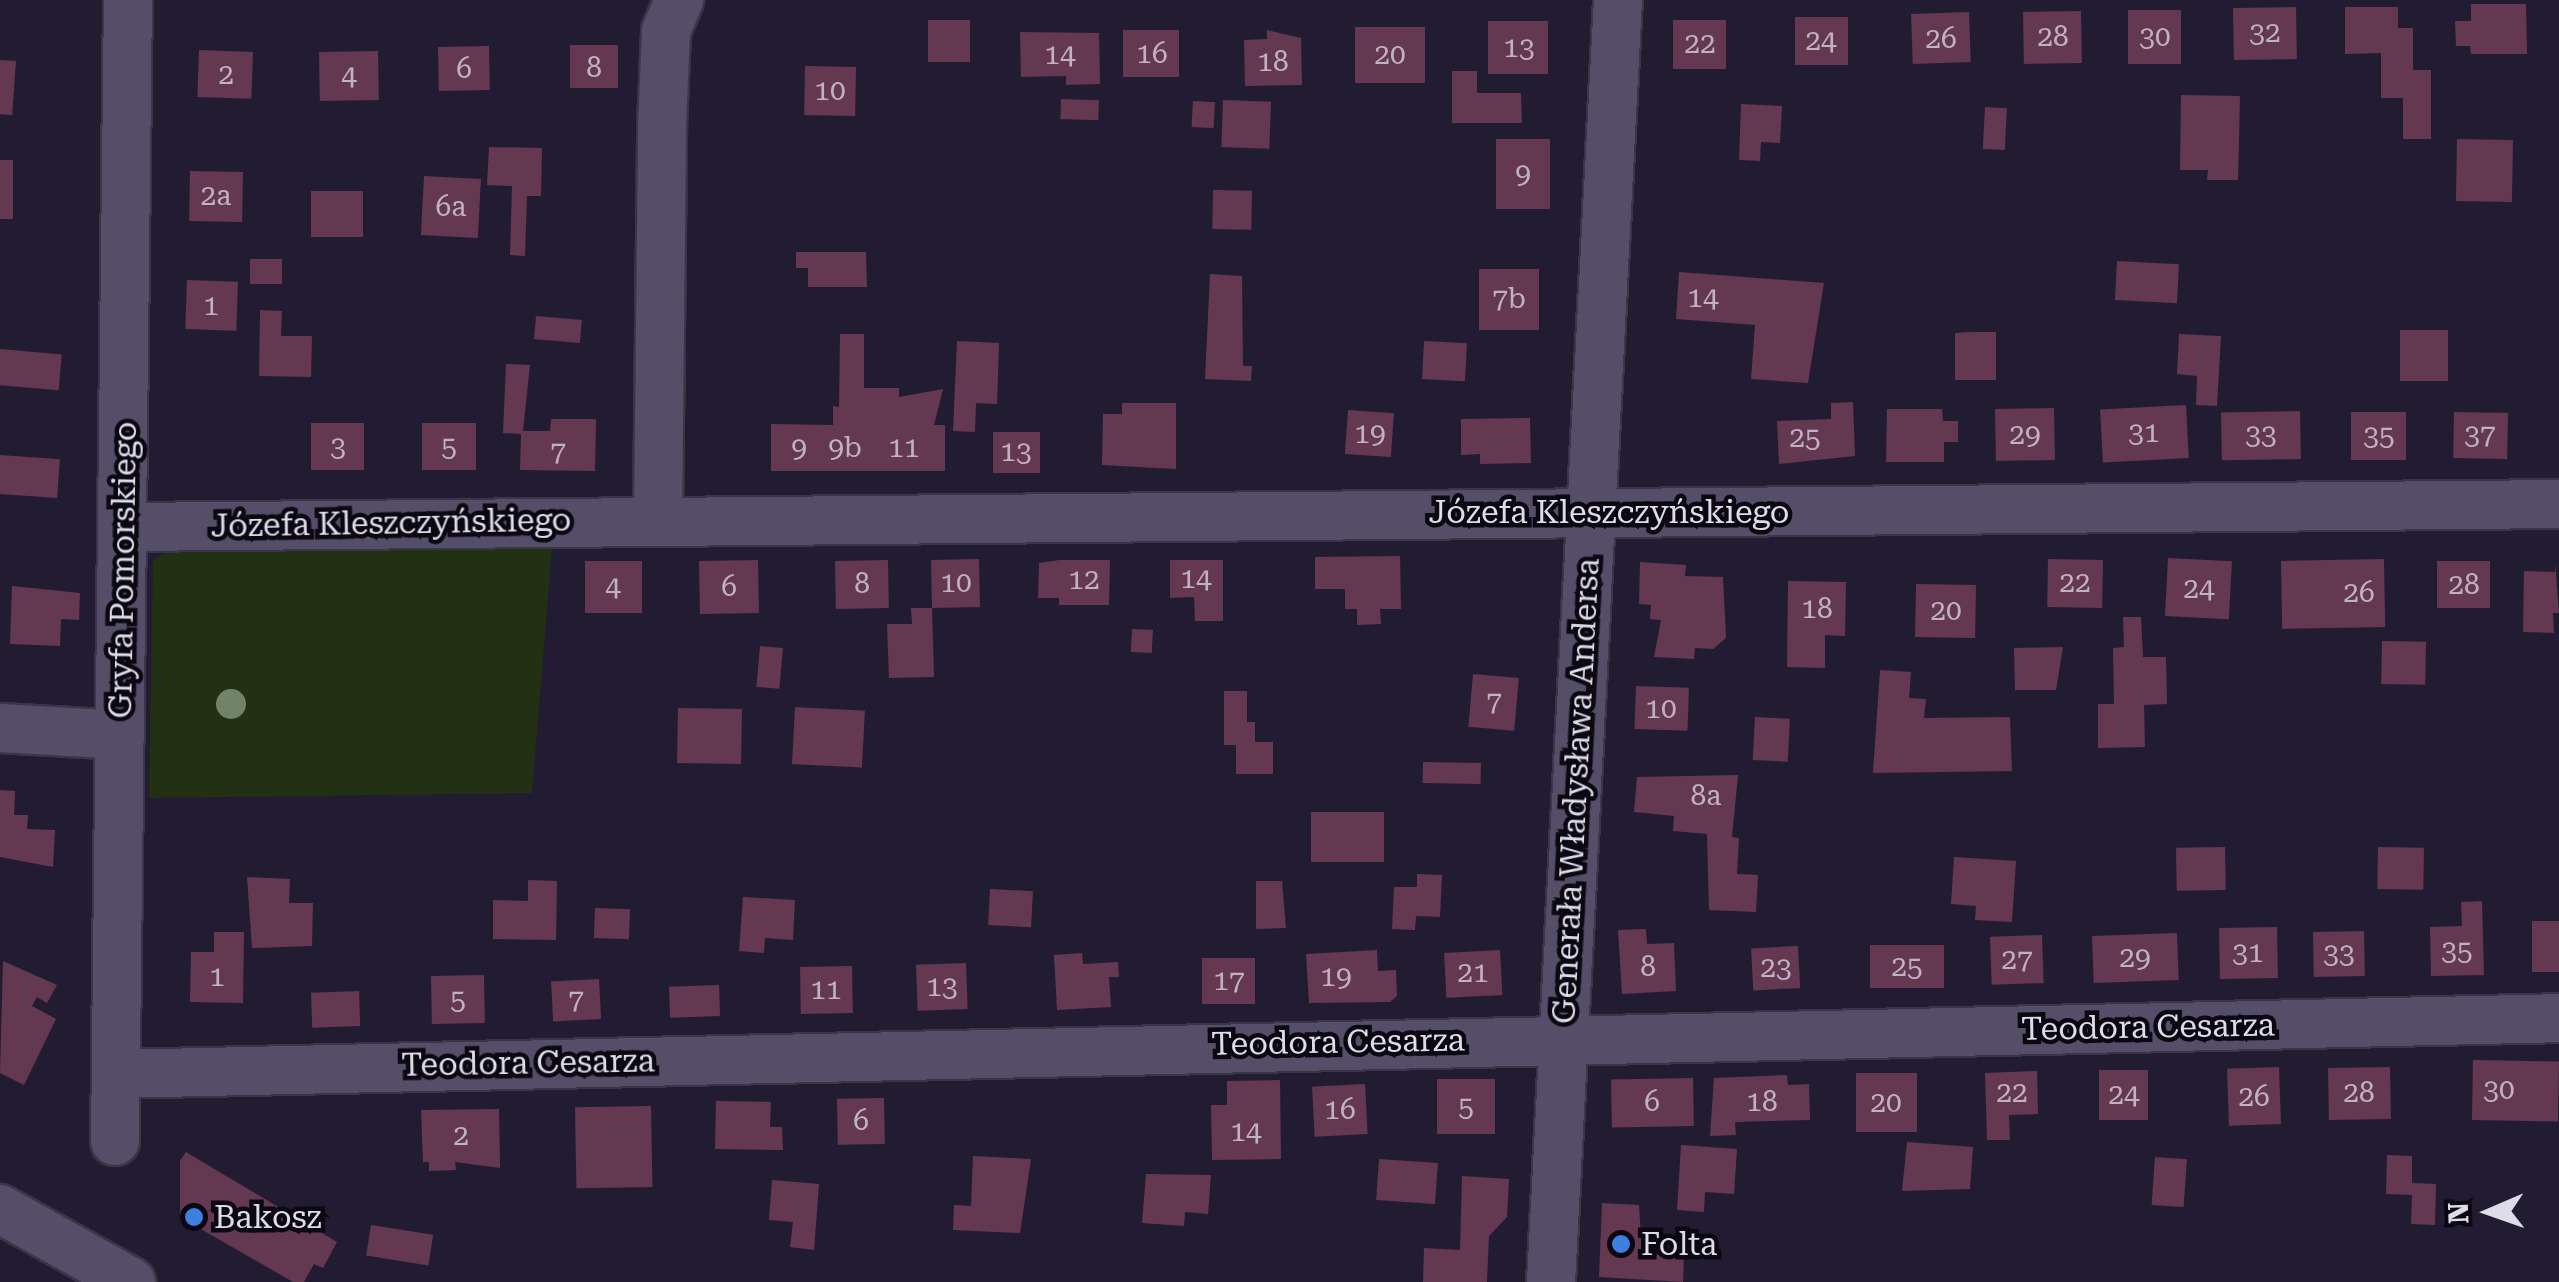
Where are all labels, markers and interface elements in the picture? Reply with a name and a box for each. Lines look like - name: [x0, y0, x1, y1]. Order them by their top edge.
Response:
- house number: 32: [2249, 16, 2281, 50]
- house number: 28: [2037, 20, 2069, 54]
- house number: 30: [2139, 20, 2171, 54]
- house number: 26: [1925, 22, 1957, 56]
- house number: 24: [1805, 24, 1837, 58]
- house number: 22: [1684, 27, 1716, 61]
- house number: 13: [1503, 31, 1535, 65]
- house number: 16: [1136, 37, 1168, 71]
- house number: 14: [1044, 38, 1076, 72]
- house number: 20: [1374, 38, 1406, 72]
- house number: 18: [1257, 45, 1289, 79]
- house number: 8: [586, 51, 602, 85]
- house number: 6: [456, 52, 472, 86]
- house number: 2: [218, 58, 234, 92]
- house number: 4: [341, 59, 357, 93]
- house number: 10: [814, 74, 846, 108]
- house number: 9: [1515, 157, 1531, 191]
- house number: 2a: [201, 179, 231, 213]
- house number: 6a: [436, 190, 466, 224]
- house number: 14: [1687, 281, 1719, 315]
- house number: 7b: [1492, 282, 1526, 316]
- house number: 1: [203, 289, 219, 323]
- house number: 31: [2128, 416, 2160, 450]
- house number: 19: [1354, 417, 1386, 451]
- house number: 29: [2009, 418, 2041, 452]
- house number: 33: [2245, 418, 2277, 452]
- house number: 37: [2464, 418, 2496, 452]
- house number: 35: [2363, 419, 2395, 453]
- street label: Gryfa Pomorskiego: [101, 421, 145, 719]
- house number: 25: [1789, 421, 1821, 455]
- house number: 3: [330, 430, 346, 464]
- house number: 5: [441, 430, 457, 464]
- house number: 9: [791, 431, 807, 465]
- house number: 9b: [828, 431, 862, 465]
- house number: 11: [888, 431, 920, 465]
- house number: 7: [550, 435, 566, 469]
- house number: 13: [1000, 435, 1032, 469]
- street label: Józefa Kleszczyńskiego: [1429, 493, 1789, 531]
- street label: Józefa Kleszczyńskiego: [210, 501, 572, 545]
- street label: Generała Władysława Andersa: [1545, 557, 1607, 1025]
- house number: 14: [1180, 562, 1212, 596]
- house number: 12: [1068, 563, 1100, 597]
- house number: 10: [940, 566, 972, 600]
- house number: 22: [2059, 566, 2091, 600]
- house number: 8: [854, 567, 870, 601]
- house number: 28: [2448, 568, 2480, 602]
- house number: 4: [605, 570, 621, 604]
- house number: 6: [721, 570, 737, 604]
- house number: 24: [2183, 572, 2215, 606]
- house number: 26: [2343, 576, 2375, 610]
- house number: 18: [1801, 592, 1833, 626]
- house number: 20: [1930, 594, 1962, 628]
- house number: 7: [1486, 685, 1502, 719]
- house number: 10: [1645, 692, 1677, 726]
- house number: 8a: [1691, 779, 1721, 813]
- house number: 35: [2441, 934, 2473, 968]
- house number: 31: [2232, 936, 2264, 970]
- house number: 33: [2323, 937, 2355, 971]
- house number: 29: [2119, 941, 2151, 975]
- house number: 27: [2001, 943, 2033, 977]
- house number: 8: [1640, 950, 1656, 984]
- house number: 25: [1891, 950, 1923, 984]
- house number: 23: [1760, 951, 1792, 985]
- house number: 21: [1457, 956, 1489, 990]
- house number: 1: [209, 960, 225, 994]
- house number: 19: [1320, 960, 1352, 994]
- house number: 17: [1213, 964, 1245, 998]
- house number: 13: [926, 970, 958, 1004]
- house number: 11: [810, 973, 842, 1007]
- house number: 5: [450, 983, 466, 1017]
- house number: 7: [568, 983, 584, 1017]
- street label: Teodora Cesarza: [2021, 1006, 2275, 1048]
- street label: Teodora Cesarza: [1211, 1021, 1465, 1063]
- street label: Teodora Cesarza: [401, 1042, 655, 1084]
- house number: 30: [2483, 1073, 2515, 1107]
- house number: 22: [1996, 1076, 2028, 1110]
- house number: 28: [2343, 1076, 2375, 1110]
- house number: 24: [2108, 1078, 2140, 1112]
- house number: 26: [2238, 1080, 2270, 1114]
- house number: 6: [1644, 1085, 1660, 1119]
- house number: 18: [1746, 1085, 1778, 1119]
- house number: 20: [1870, 1086, 1902, 1120]
- house number: 5: [1458, 1090, 1474, 1124]
- house number: 16: [1324, 1093, 1356, 1127]
- house number: 6: [853, 1104, 869, 1138]
- house number: 14: [1230, 1115, 1262, 1149]
- house number: 2: [453, 1119, 469, 1153]
- north arrow: [2439, 1162, 2539, 1262]
- place label: Bakosz: [214, 1198, 321, 1236]
- text: N: [2442, 1202, 2475, 1224]
- marker: Bakosz: [183, 1206, 205, 1228]
- place label: Folta: [1641, 1225, 1717, 1263]
- marker: Folta: [1610, 1233, 1632, 1255]

